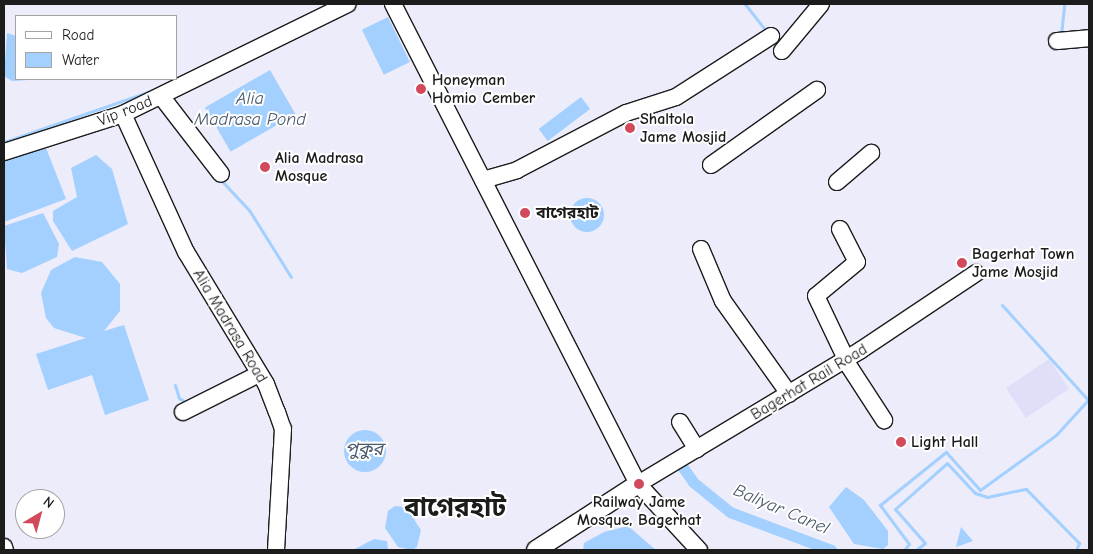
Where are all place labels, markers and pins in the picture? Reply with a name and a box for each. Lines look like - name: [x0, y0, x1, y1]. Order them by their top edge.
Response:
- place label: Honeyman Homio Cember: [432, 70, 535, 108]
- marker: Honeyman Homio Cember: [414, 82, 428, 96]
- place label: Shaltola Jame Mosjid: [640, 109, 726, 147]
- marker: Shaltola Jame Mosjid: [624, 122, 636, 134]
- place label: Alia Madrasa Mosque: [275, 148, 364, 186]
- marker: Alia Madrasa Mosque: [259, 161, 271, 173]
- place label: বাগেরহাট: [536, 203, 599, 223]
- marker: বাগেরহাট: [518, 206, 532, 220]
- place label: Bagerhat Town Jame Mosjid: [972, 244, 1074, 282]
- marker: Bagerhat Town Jame Mosjid: [956, 257, 968, 269]
- place label: Light Hall: [911, 432, 978, 452]
- marker: Light Hall: [895, 436, 907, 448]
- marker: Railway Jame Mosque, Bagerhat: [633, 478, 645, 490]
- place label: Railway Jame Mosque, Bagerhat: [577, 492, 701, 530]

